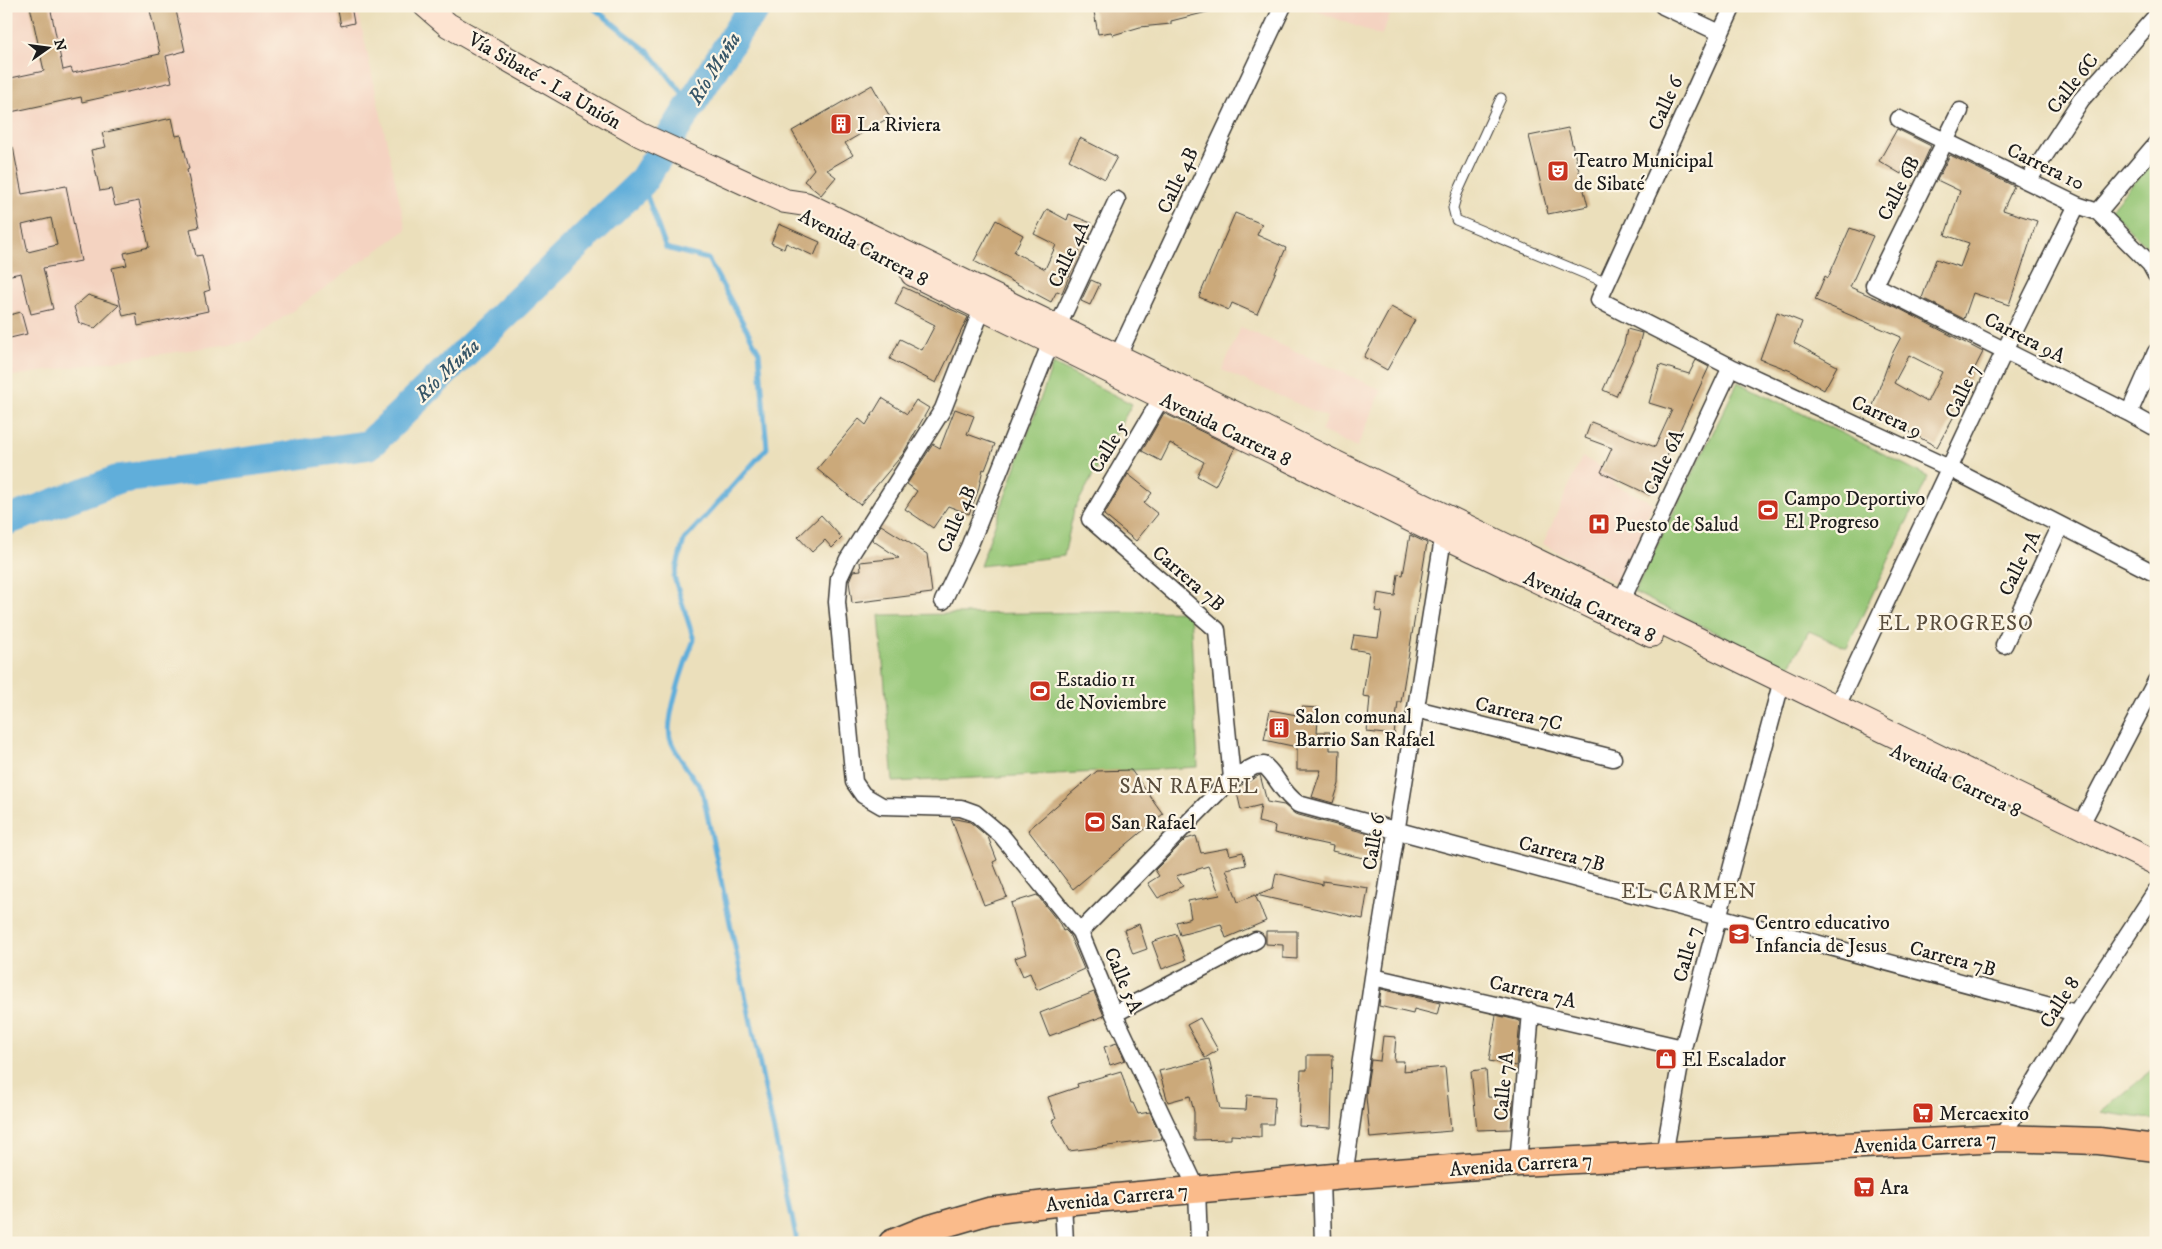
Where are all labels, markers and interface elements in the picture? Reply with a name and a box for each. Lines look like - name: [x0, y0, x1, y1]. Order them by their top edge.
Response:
- north arrow: [22, 22, 72, 72]
- street label: Vía Sibaté - La Unión: [462, 27, 626, 136]
- water label: Río Muña: [682, 28, 747, 110]
- text: N: [50, 37, 70, 53]
- street label: Calle 6C: [2042, 49, 2105, 119]
- street label: Calle 6: [1643, 72, 1690, 135]
- building icon: La Riviera: [829, 112, 853, 136]
- place label: La Riviera: [857, 113, 941, 138]
- street label: Carrera 10: [2002, 138, 2088, 197]
- street label: Calle 4B: [1152, 143, 1205, 218]
- place label: Teatro Municipal de Sibaté: [1574, 149, 1713, 197]
- street label: Calle 6B: [1872, 152, 1926, 225]
- theatre icon: Teatro Municipal de Sibaté: [1546, 159, 1570, 183]
- street label: Avenida Carrera 8: [794, 204, 932, 293]
- street label: Calle 4A: [1043, 217, 1096, 292]
- street label: Carrera 9A: [1979, 307, 2069, 370]
- water label: Río Muña: [409, 333, 486, 409]
- street label: Calle 7: [1940, 361, 1987, 423]
- street label: Avenida Carrera 8: [1156, 388, 1295, 473]
- street label: Carrera 9: [1847, 390, 1926, 445]
- street label: Calle 5: [1084, 417, 1135, 478]
- street label: Calle 6A: [1638, 426, 1690, 499]
- street label: Calle 4B: [932, 482, 983, 557]
- place label: Campo Deportivo El Progreso: [1784, 487, 1925, 535]
- sports icon: Campo Deportivo El Progreso: [1756, 498, 1780, 522]
- hospital icon: Puesto de Salud: [1587, 512, 1611, 536]
- place label: Puesto de Salud: [1615, 513, 1739, 538]
- street label: Calle 7A: [1994, 527, 2047, 600]
- street label: Carrera 7B: [1146, 541, 1230, 618]
- street label: Avenida Carrera 8: [1519, 566, 1659, 649]
- district label: EL PROGRESO: [1878, 611, 2034, 637]
- place label: Estadio 11 de Noviembre: [1056, 668, 1167, 716]
- sports icon: Estadio 11 de Noviembre: [1028, 679, 1052, 703]
- street label: Carrera 7C: [1472, 692, 1565, 737]
- place label: Salon comunal Barrio San Rafael: [1295, 705, 1435, 753]
- building icon: Salon comunal Barrio San Rafael: [1267, 716, 1291, 740]
- street label: Avenida Carrera 8: [1886, 739, 2025, 824]
- district label: SAN RAFAEL: [1119, 774, 1259, 800]
- sports icon: San Rafael: [1083, 810, 1107, 834]
- place label: San Rafael: [1111, 811, 1196, 836]
- street label: Calle 6: [1358, 812, 1391, 872]
- street label: Carrera 7B: [1516, 831, 1608, 878]
- district label: EL CARMEN: [1621, 879, 1757, 905]
- place label: Centro educativo Infancia de Jesus: [1755, 911, 1890, 959]
- school or university icon: Centro educativo Infancia de Jesus: [1727, 922, 1751, 946]
- street label: Calle 7: [1668, 924, 1707, 985]
- street label: Carrera 7B: [1907, 936, 1999, 983]
- street label: Calle 5A: [1098, 944, 1148, 1017]
- street label: Carrera 7A: [1487, 970, 1579, 1015]
- street label: Calle 8: [2035, 972, 2086, 1033]
- shop icon: El Escalador: [1654, 1047, 1678, 1071]
- place label: El Escalador: [1682, 1048, 1787, 1073]
- street label: Calle 7A: [1489, 1050, 1520, 1122]
- supermarket icon: Mercaexito: [1911, 1101, 1935, 1125]
- place label: Mercaexito: [1939, 1102, 2029, 1127]
- street label: Avenida Carrera 7: [1853, 1127, 1997, 1160]
- street label: Avenida Carrera 7: [1449, 1148, 1594, 1183]
- supermarket icon: Ara: [1852, 1175, 1876, 1199]
- place label: Ara: [1880, 1176, 1909, 1201]
- street label: Avenida Carrera 7: [1045, 1179, 1190, 1218]

